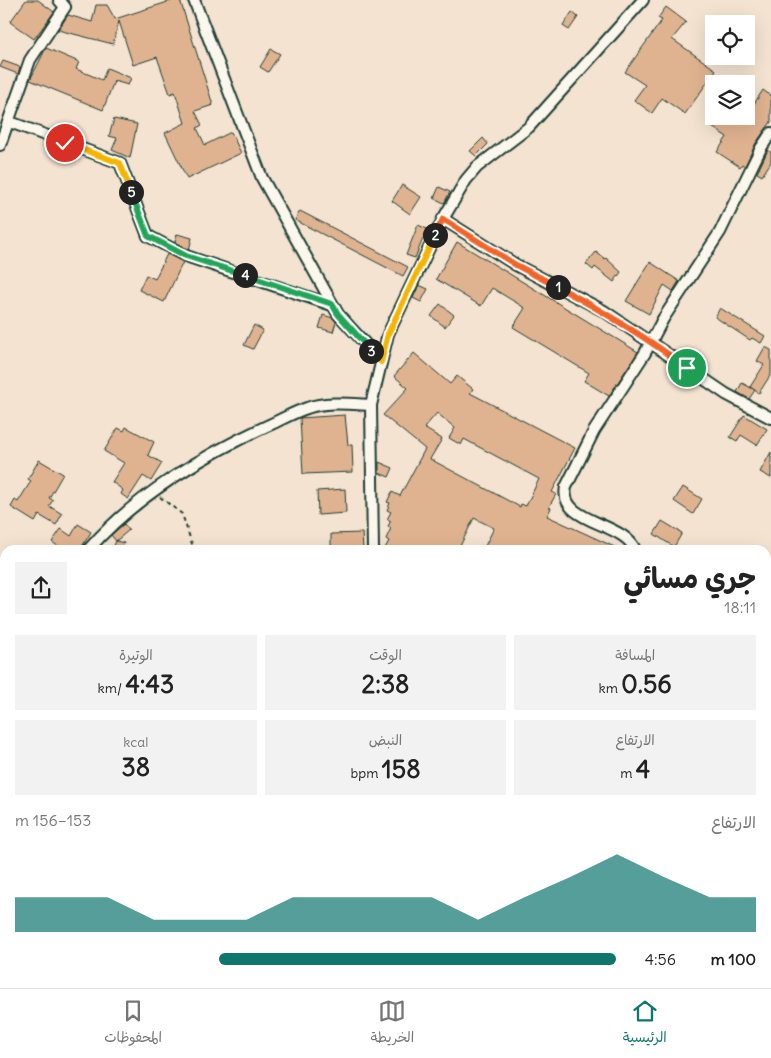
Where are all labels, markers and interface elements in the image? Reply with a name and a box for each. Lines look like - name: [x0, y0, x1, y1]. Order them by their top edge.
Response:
- map controls: [705, 15, 755, 125]
- button: locate: [705, 15, 755, 65]
- button: layers: [705, 75, 755, 125]
- pin: [44, 122, 86, 164]
- icon: check: [51, 129, 79, 157]
- pin: 5: [118, 180, 144, 204]
- text: 5: [127, 183, 136, 201]
- pin: 2: [422, 222, 448, 248]
- text: 2: [432, 226, 439, 244]
- pin: 4: [232, 262, 258, 288]
- text: 4: [241, 266, 250, 284]
- pin: 1: [546, 274, 570, 300]
- text: 1: [556, 278, 561, 296]
- pin: 3: [358, 338, 384, 364]
- text: 3: [368, 342, 375, 360]
- pin: [666, 347, 708, 389]
- icon: arrive: [673, 354, 701, 382]
- text: جري مسائي: [624, 560, 756, 596]
- button: share: [15, 562, 67, 614]
- text: 18:11: [724, 597, 756, 617]
- text: الوتيرة: [119, 646, 153, 664]
- text: الوقت: [369, 646, 402, 664]
- text: المسافة: [615, 646, 655, 664]
- text: 4:43: [125, 668, 174, 700]
- text: 2:38: [362, 668, 409, 700]
- text: 0.56: [621, 668, 672, 700]
- text: /km: [98, 679, 125, 697]
- text: km: [599, 679, 621, 697]
- text: النبض: [369, 731, 402, 749]
- text: الارتفاع: [616, 731, 655, 749]
- text: kcal: [123, 733, 148, 751]
- text: 38: [122, 751, 150, 783]
- text: 158: [382, 753, 421, 785]
- text: 4: [636, 753, 650, 785]
- text: bpm: [350, 764, 382, 782]
- text: m: [620, 764, 636, 782]
- text: 153–156 m: [15, 810, 91, 830]
- text: الارتفاع: [711, 812, 756, 832]
- text: 4:56: [645, 949, 676, 969]
- text: 100 m: [711, 949, 756, 969]
- tab: المحفوظات: [104, 997, 162, 1050]
- tab: الخريطة: [371, 997, 414, 1050]
- tab: الرئيسية: [623, 997, 667, 1050]

